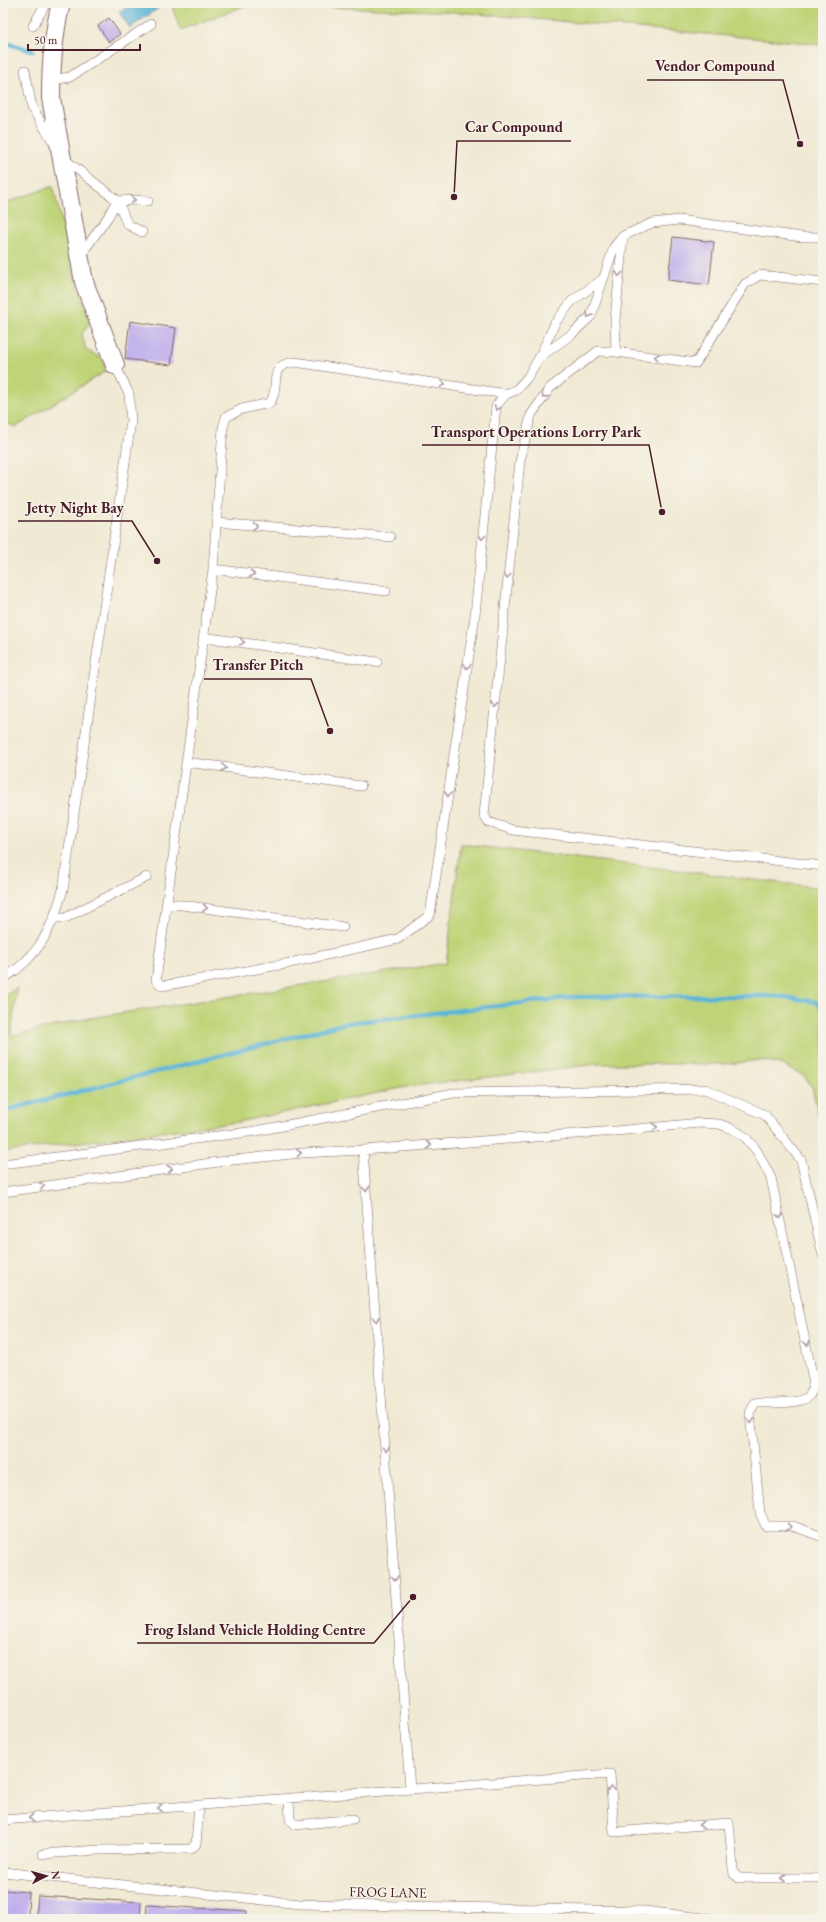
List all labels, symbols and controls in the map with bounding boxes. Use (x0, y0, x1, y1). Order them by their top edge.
scale bar (28, 26, 140, 52)
text: 50 m (34, 32, 58, 48)
callout: Vendor Compound (647, 53, 783, 80)
text: Vendor Compound (655, 56, 776, 75)
callout: Car Compound (457, 114, 571, 141)
text: Car Compound (465, 117, 564, 136)
one-way arrow (130, 196, 136, 204)
one-way arrow (615, 271, 624, 277)
one-way arrow (587, 311, 594, 318)
one-way arrow (654, 353, 660, 362)
one-way arrow (440, 379, 446, 387)
one-way arrow (541, 392, 549, 399)
one-way arrow (493, 404, 501, 411)
callout: Transport Operations Lorry Park (422, 418, 649, 445)
text: Transport Operations Lorry Park (431, 422, 642, 441)
callout: Jetty Night Bay (18, 494, 132, 521)
text: Jetty Night Bay (24, 498, 125, 517)
one-way arrow (252, 521, 258, 530)
one-way arrow (478, 534, 487, 540)
one-way arrow (249, 569, 255, 578)
one-way arrow (503, 573, 512, 579)
one-way arrow (239, 637, 245, 646)
callout: Transfer Pitch (204, 652, 311, 679)
text: Transfer Pitch (213, 655, 304, 674)
one-way arrow (463, 663, 472, 669)
one-way arrow (490, 702, 499, 708)
one-way arrow (221, 763, 228, 772)
one-way arrow (444, 791, 453, 797)
one-way arrow (202, 903, 208, 912)
one-way arrow (652, 1123, 658, 1132)
one-way arrow (426, 1141, 432, 1150)
one-way arrow (296, 1149, 303, 1158)
one-way arrow (167, 1165, 173, 1174)
one-way arrow (39, 1182, 45, 1191)
one-way arrow (361, 1186, 370, 1192)
one-way arrow (775, 1212, 783, 1219)
one-way arrow (372, 1316, 381, 1322)
one-way arrow (802, 1340, 810, 1346)
one-way arrow (746, 1418, 755, 1424)
one-way arrow (381, 1446, 390, 1452)
one-way arrow (786, 1522, 792, 1531)
one-way arrow (390, 1575, 399, 1581)
callout: Frog Island Vehicle Holding Centre (137, 1616, 374, 1643)
text: Frog Island Vehicle Holding Centre (144, 1620, 366, 1639)
one-way arrow (607, 1786, 616, 1792)
one-way arrow (157, 1804, 163, 1813)
one-way arrow (28, 1813, 34, 1822)
one-way arrow (698, 1821, 704, 1830)
north arrow (26, 1856, 66, 1896)
text: N (49, 1870, 63, 1880)
one-way arrow (781, 1874, 787, 1882)
street label: FROG LANE (349, 1882, 427, 1902)

